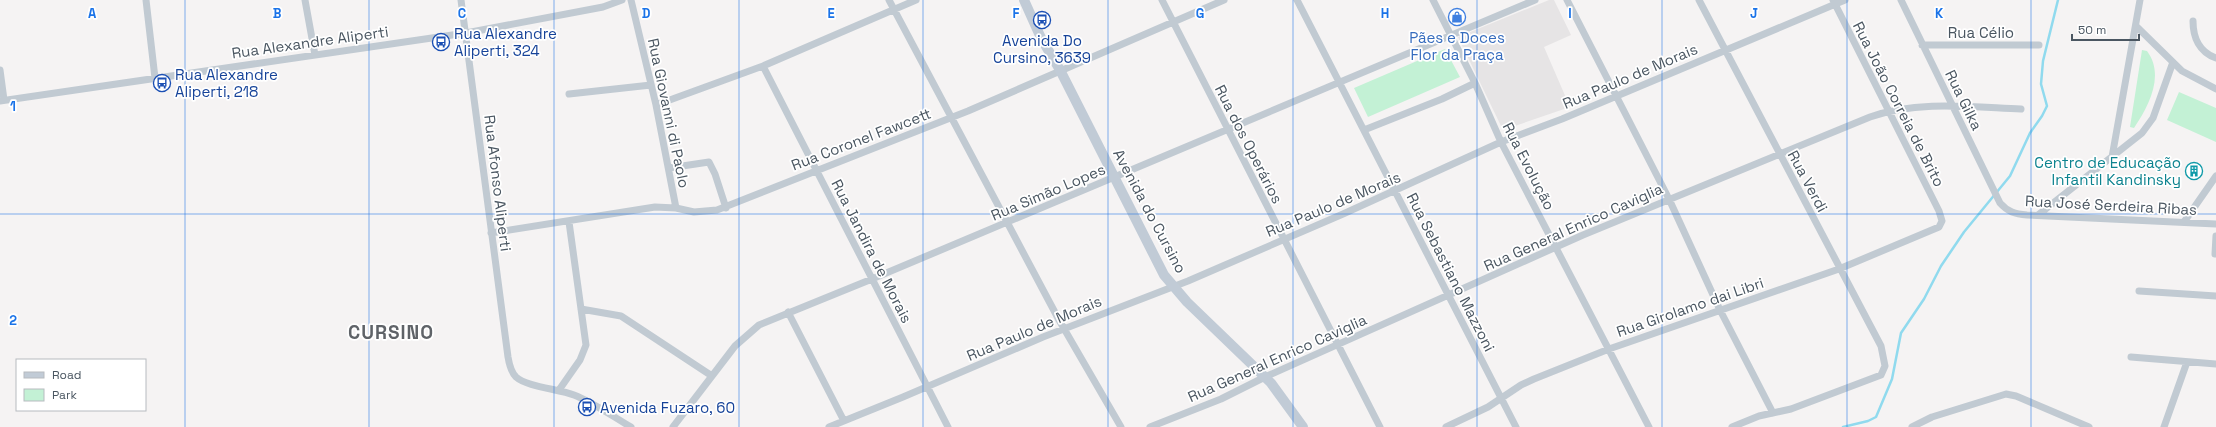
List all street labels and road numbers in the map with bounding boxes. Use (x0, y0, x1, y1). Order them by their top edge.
street label: Rua João Correia de Brito (1849, 18, 1949, 190)
street label: Rua Alexandre Aliperti (230, 22, 390, 62)
street label: Rua Célio (1948, 23, 2014, 42)
street label: Rua Giovanni di Paolo (644, 36, 694, 190)
street label: Rua Paulo de Morais (1560, 39, 1700, 113)
street label: Rua Gilka (1941, 67, 1987, 134)
street label: Rua dos Operários (1211, 81, 1287, 207)
street label: Rua Coronel Fawcett (788, 103, 934, 174)
street label: Rua Afonso Aliperti (480, 114, 516, 252)
street label: Rua Evolução (1499, 119, 1559, 213)
street label: Avenida do Cursino (1109, 146, 1191, 276)
street label: Rua Verdi (1784, 147, 1832, 215)
street label: Rua Simão Lopes (988, 159, 1108, 225)
street label: Rua Paulo de Morais (1263, 167, 1403, 241)
street label: Rua Jandira de Morais (827, 176, 917, 326)
street label: Rua General Enrico Caviglia (1481, 179, 1666, 275)
street label: Rua Sebastiano Mazzoni (1403, 189, 1499, 355)
street label: Rua José Serdeira Ribas (2024, 191, 2198, 219)
street label: Rua Girolamo dai Libri (1614, 273, 1766, 341)
street label: Rua Paulo de Morais (964, 291, 1104, 365)
street label: Rua General Enrico Caviglia (1185, 310, 1370, 406)

